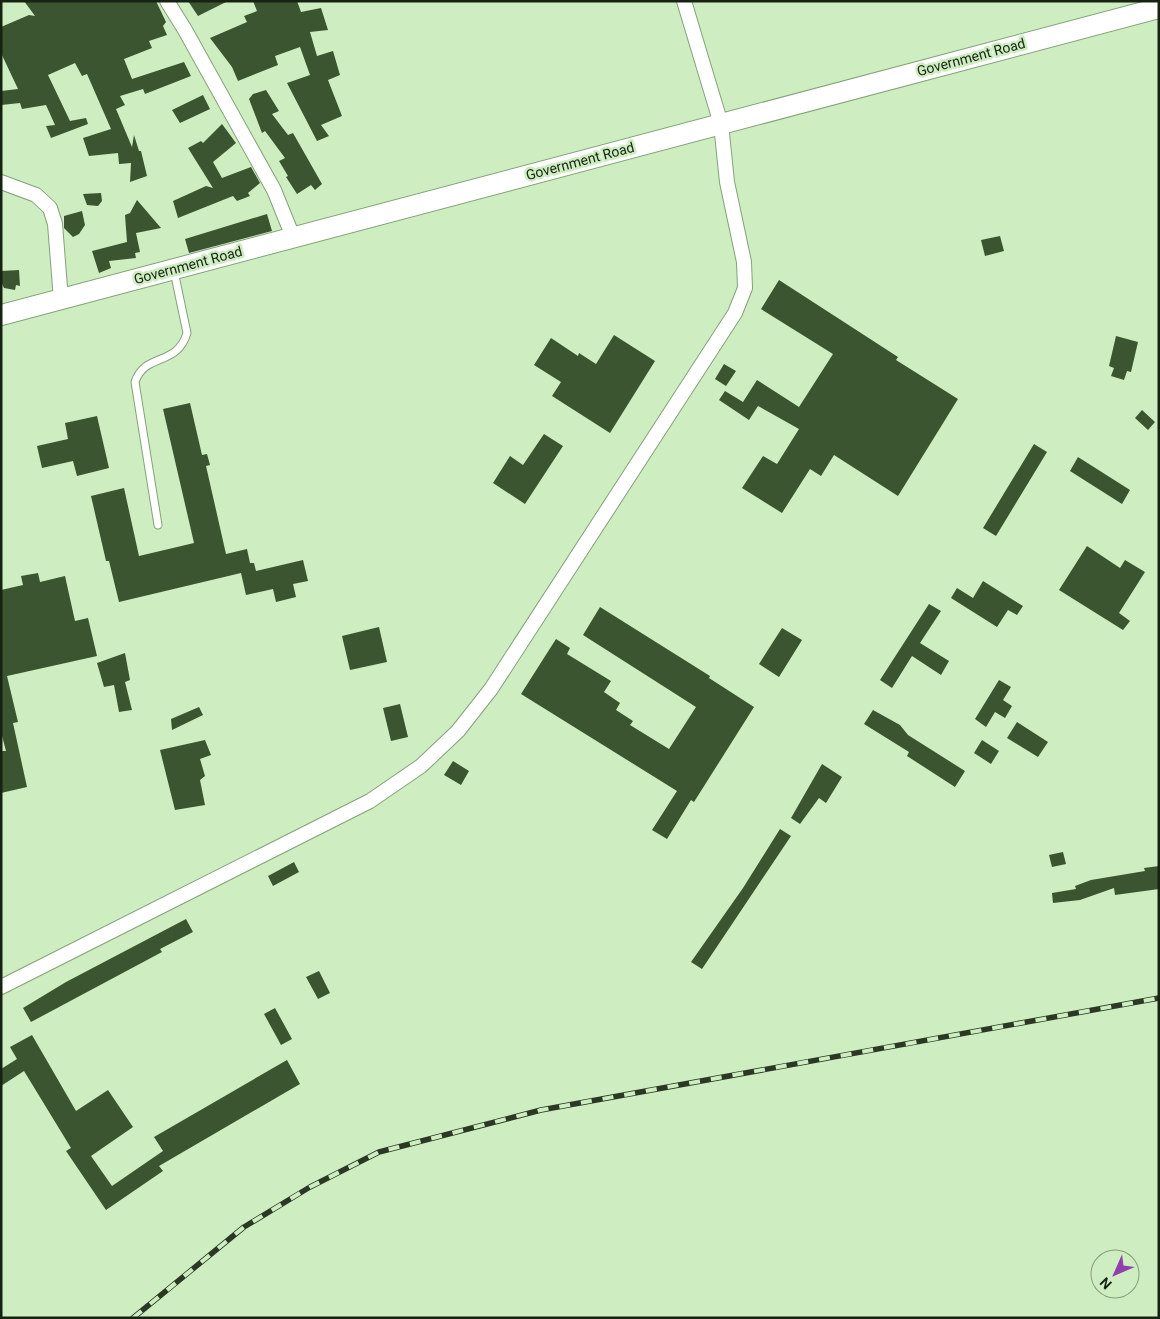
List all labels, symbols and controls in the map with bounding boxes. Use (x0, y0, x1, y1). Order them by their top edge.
street label: Government Road (915, 35, 1027, 79)
street label: Government Road (524, 139, 636, 183)
street label: Government Road (132, 243, 244, 287)
north arrow (1090, 1249, 1140, 1299)
text: N (1097, 1274, 1115, 1292)

